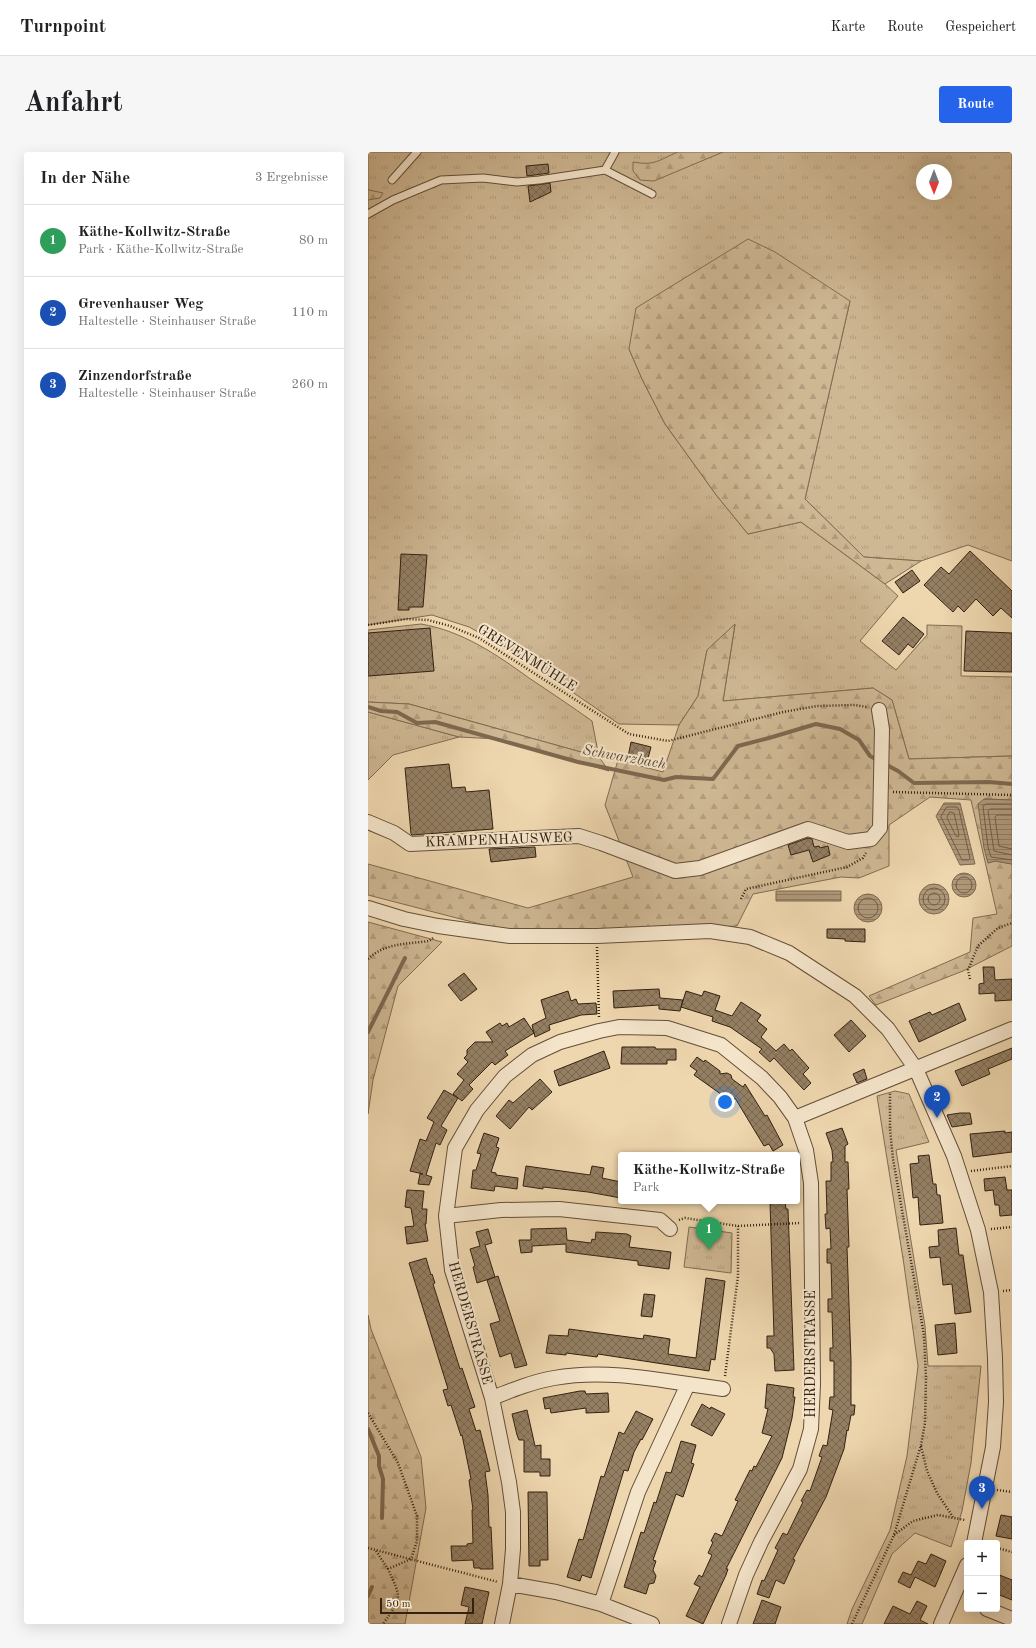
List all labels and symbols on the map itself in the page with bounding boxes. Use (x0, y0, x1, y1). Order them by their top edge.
north arrow (916, 164, 952, 200)
street label: GREVENMÜHLE (475, 619, 581, 694)
water label: Schwarzbach (581, 743, 667, 773)
street label: KRAMPENHAUSWEG (425, 830, 573, 850)
pin: 2 (924, 1085, 950, 1118)
your location (715, 1092, 735, 1112)
pin: 1 (696, 1217, 722, 1250)
street label: HERDERSTRASSE (446, 1260, 494, 1386)
street label: HERDERSTRASSE (804, 1290, 818, 1418)
pin: 3 (969, 1476, 995, 1509)
scale bar (380, 1596, 474, 1615)

